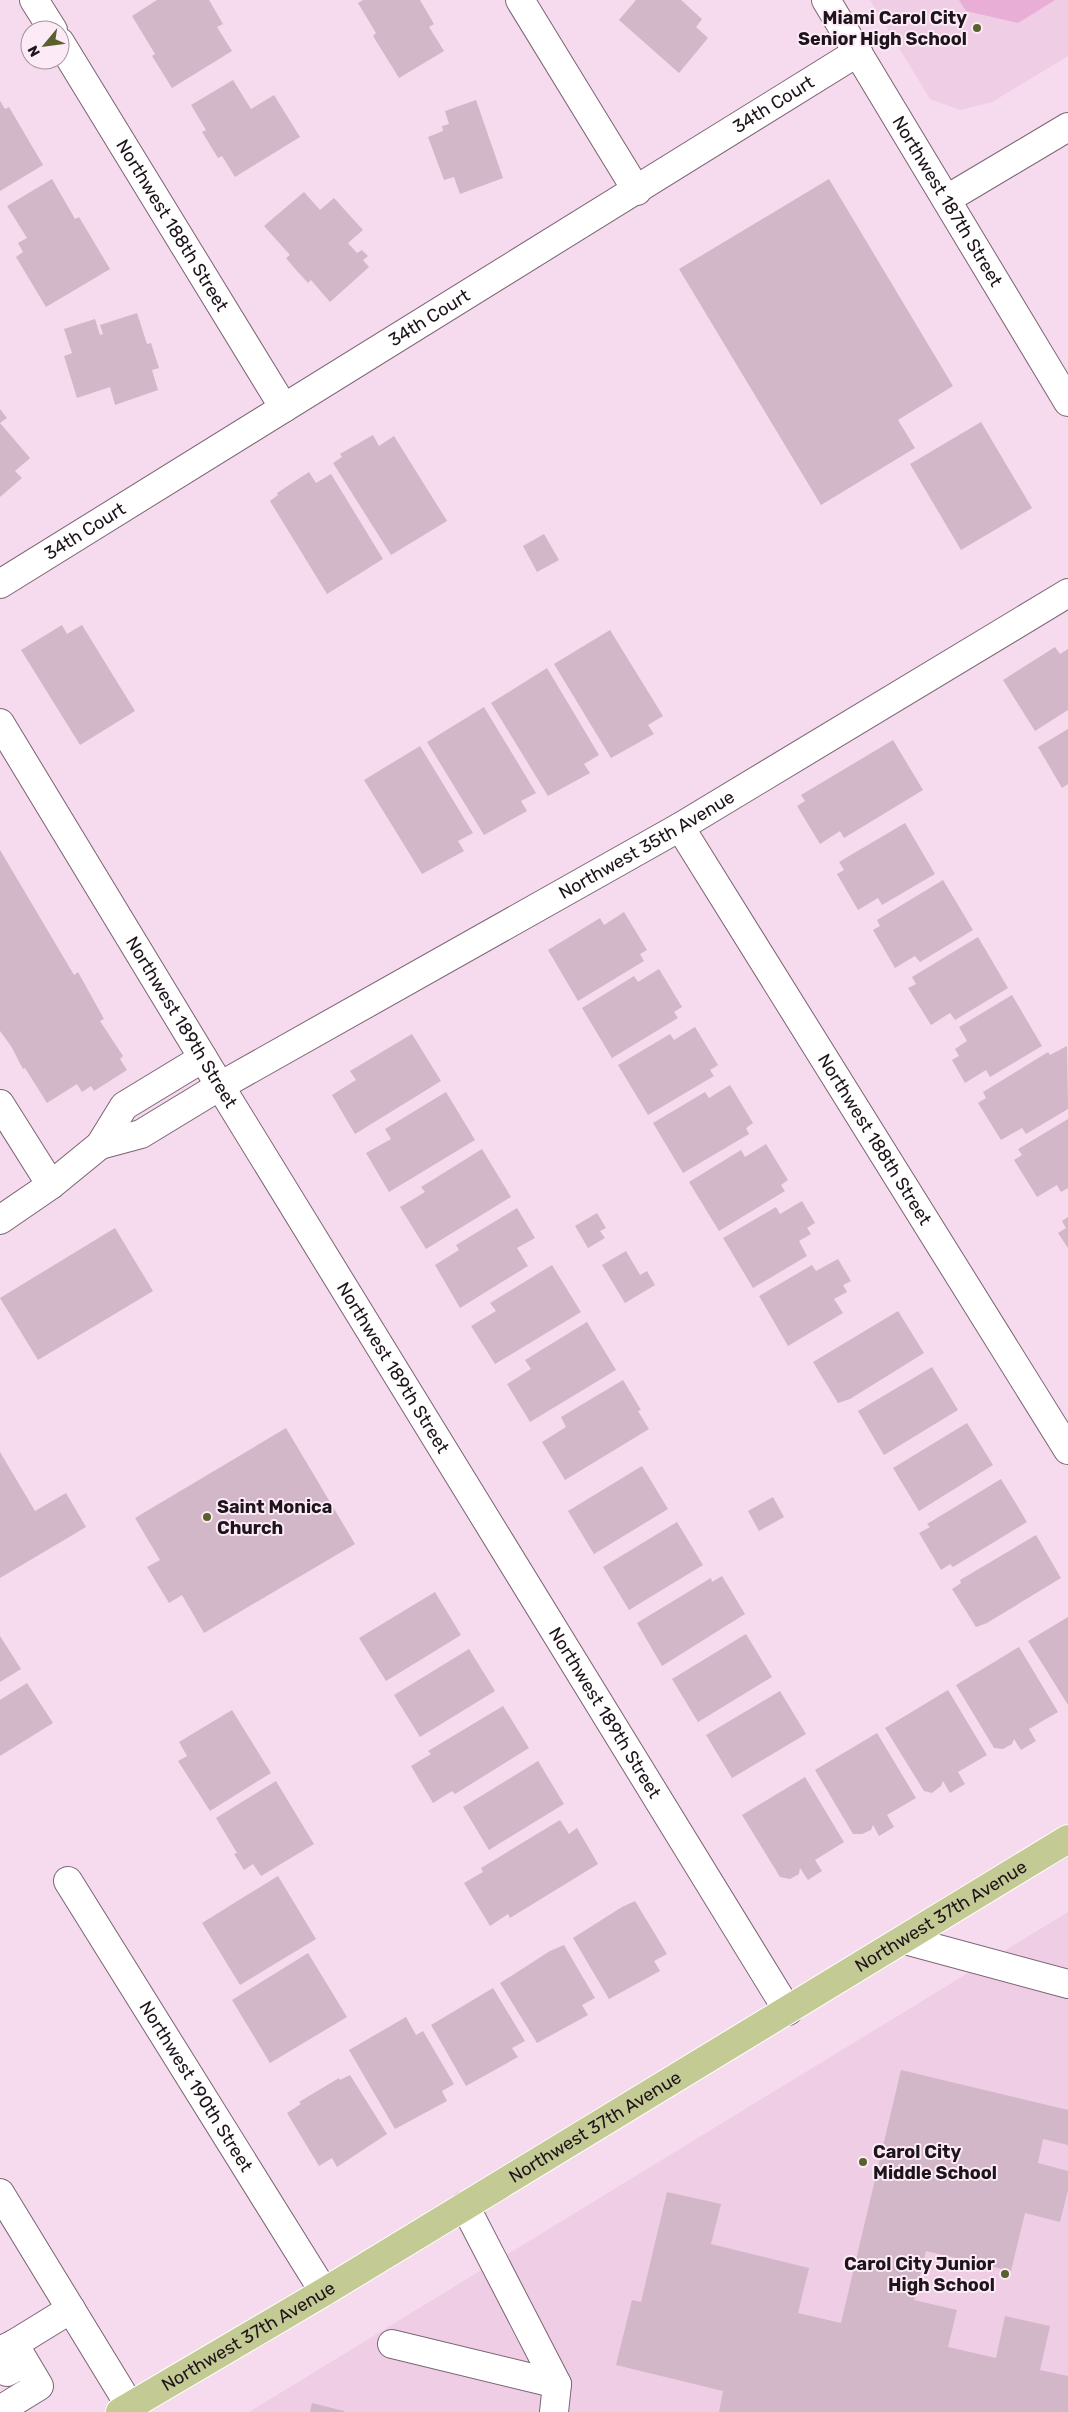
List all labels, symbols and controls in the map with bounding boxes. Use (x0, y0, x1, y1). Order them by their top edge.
place label: Miami Carol City Senior High School (798, 7, 967, 50)
north arrow (20, 20, 70, 70)
marker: Miami Carol City Senior High School (971, 22, 983, 34)
text: N (24, 43, 44, 60)
street label: 34th Court (729, 71, 818, 138)
street label: Northwest 187th Street (887, 112, 1007, 291)
street label: Northwest 188th Street (111, 135, 233, 315)
street label: 34th Court (384, 284, 474, 351)
street label: 34th Court (40, 498, 130, 565)
street label: Northwest 35th Avenue (555, 786, 739, 904)
street label: Northwest 189th Street (121, 932, 242, 1112)
street label: Northwest 188th Street (813, 1050, 936, 1229)
street label: Northwest 189th Street (332, 1278, 454, 1457)
place label: Saint Monica Church (217, 1496, 332, 1539)
marker: Saint Monica Church (201, 1511, 213, 1523)
street label: Northwest 189th Street (544, 1623, 666, 1802)
street label: Northwest 37th Avenue (851, 1856, 1031, 1977)
street label: Northwest 190th Street (135, 1997, 257, 2176)
street label: Northwest 37th Avenue (505, 2066, 685, 2188)
place label: Carol City Middle School (873, 2141, 997, 2184)
marker: Carol City Middle School (857, 2156, 869, 2168)
place label: Carol City Junior High School (844, 2253, 995, 2296)
marker: Carol City Junior High School (999, 2268, 1011, 2280)
street label: Northwest 37th Avenue (158, 2277, 339, 2396)

